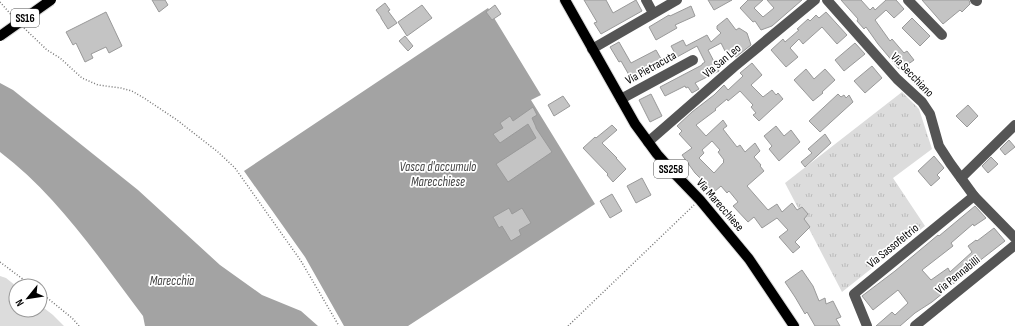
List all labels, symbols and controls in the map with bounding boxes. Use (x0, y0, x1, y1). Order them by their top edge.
road number: SS16 (11, 9, 39, 27)
street label: Via San Leo (700, 41, 744, 81)
street label: Via Pietracuta (623, 48, 679, 88)
street label: Via Secchiano (887, 50, 937, 100)
water label: Vasca d'accumulo Marecchiese (400, 159, 477, 190)
road number: SS258 (654, 160, 688, 178)
street label: Via Marecchiese (693, 176, 747, 235)
street label: Via Sassofeltrio (864, 221, 922, 271)
street label: Via Pennabilli (933, 252, 983, 298)
water label: Marecchia (150, 273, 195, 289)
north arrow (8, 278, 48, 318)
text: N (13, 297, 27, 309)

